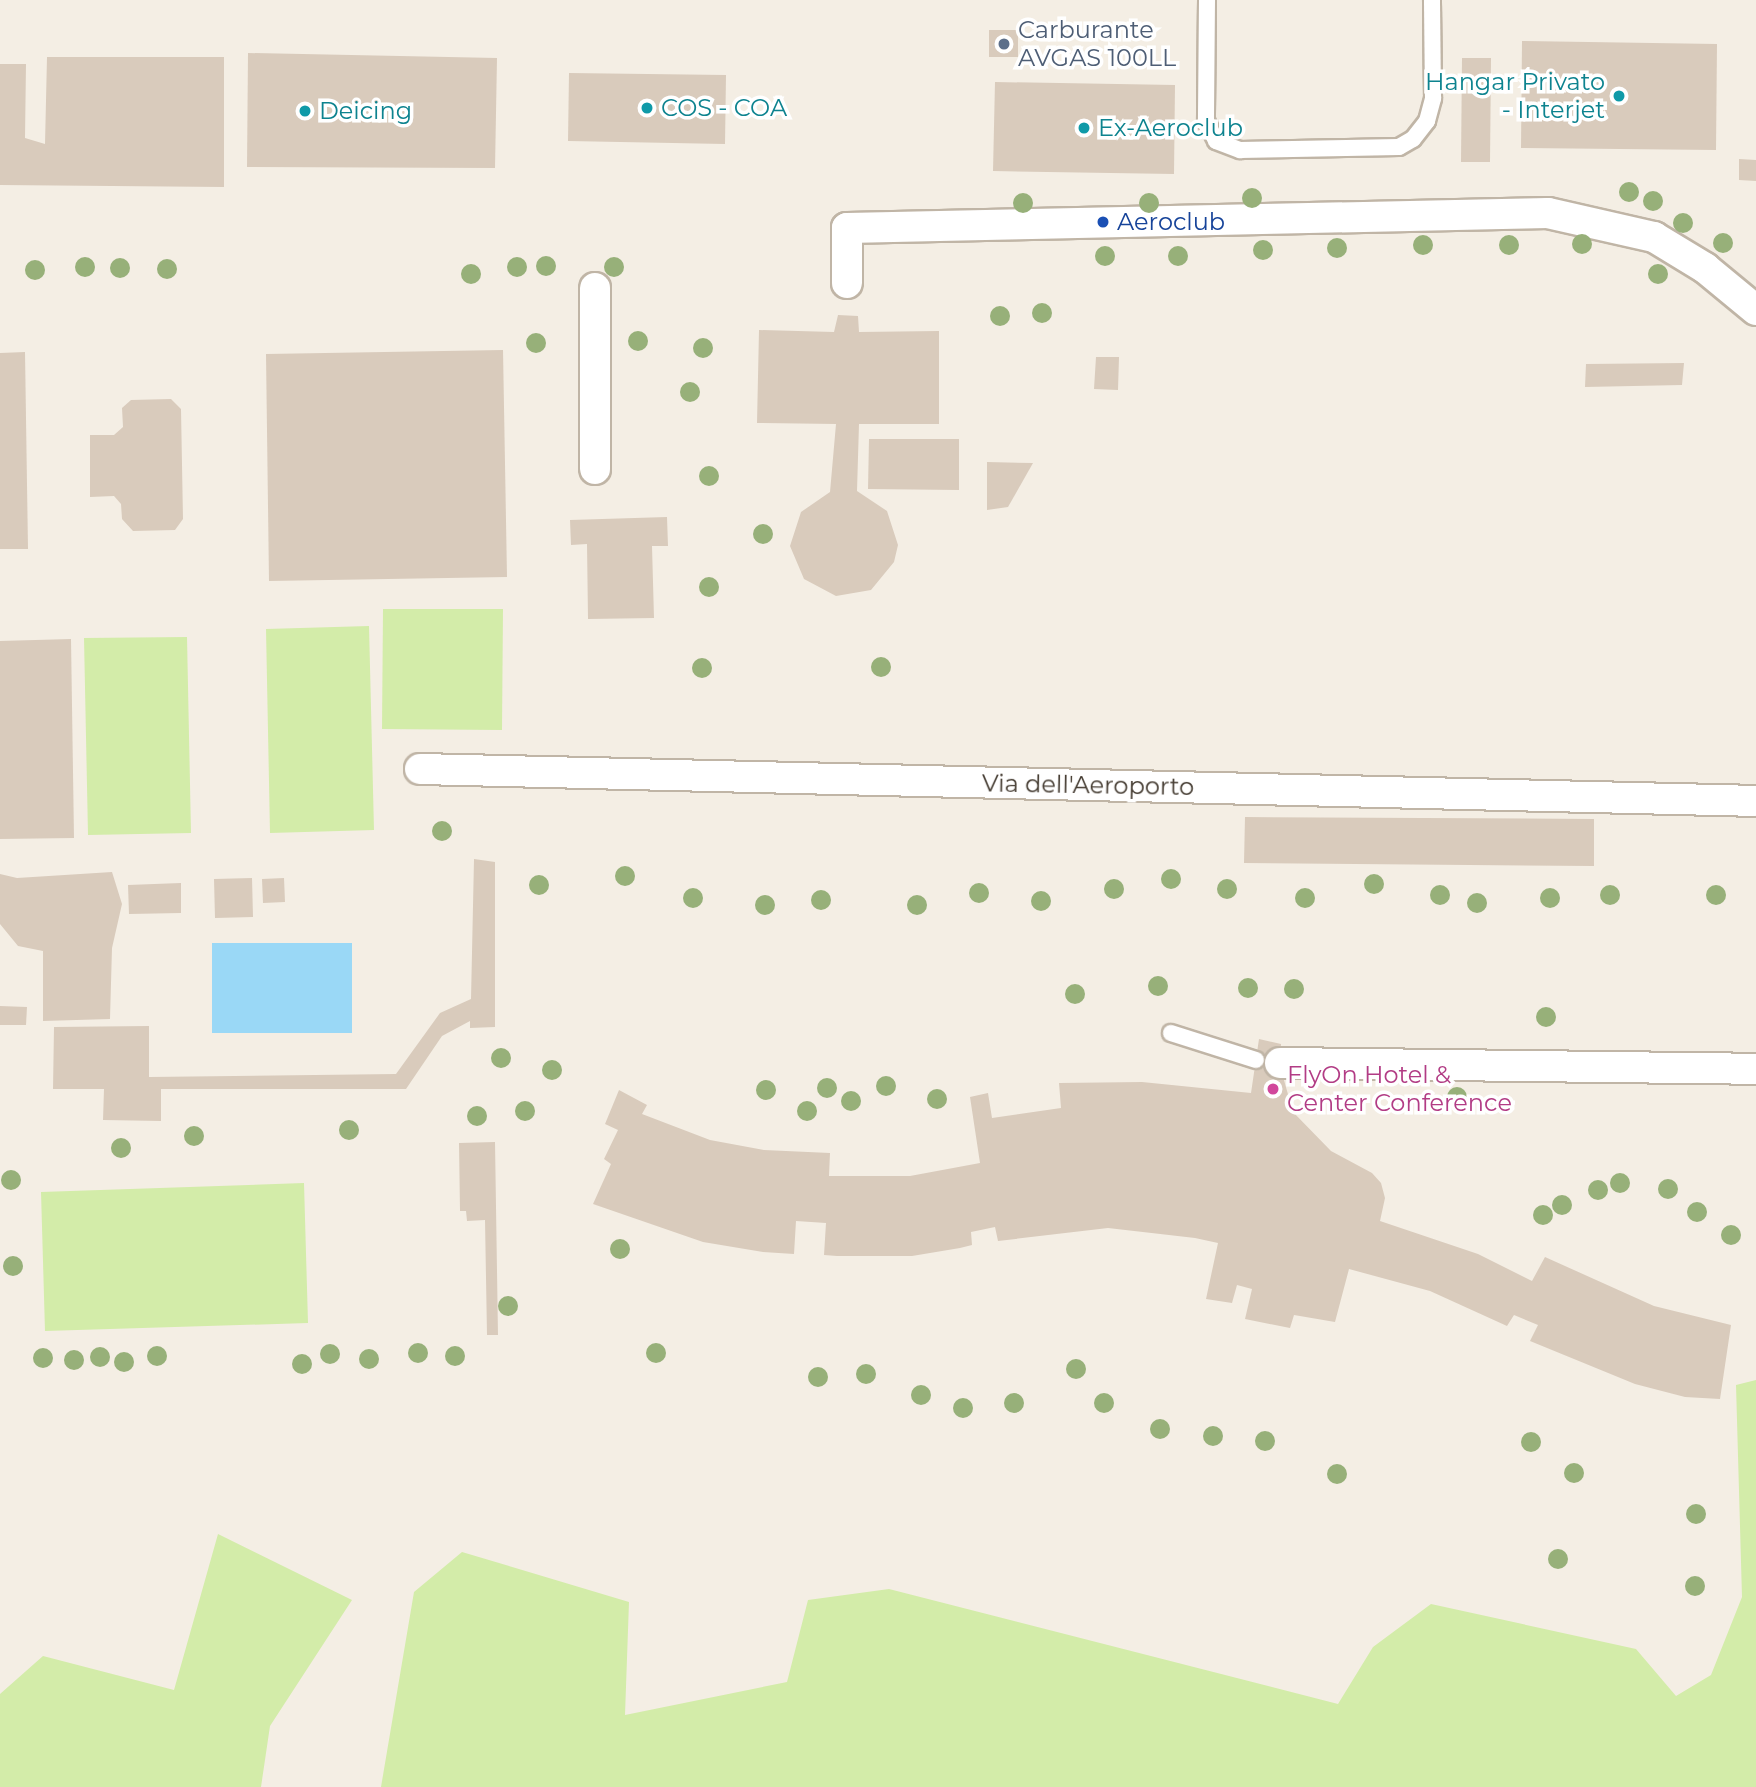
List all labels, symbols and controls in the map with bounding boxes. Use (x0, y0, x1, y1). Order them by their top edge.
place label: Carburante AVGAS 100LL (1018, 16, 1176, 72)
marker: Carburante AVGAS 100LL (996, 36, 1012, 52)
place label: Hangar Privato - Interjet (1425, 68, 1605, 124)
marker: Hangar Privato - Interjet (1611, 88, 1627, 104)
place label: COS - COA (661, 94, 787, 122)
place label: Deicing (319, 97, 412, 125)
marker: COS - COA (639, 100, 655, 116)
marker: Deicing (297, 103, 313, 119)
place label: Ex-Aeroclub (1098, 114, 1243, 142)
marker: Ex-Aeroclub (1076, 120, 1092, 136)
place label: Aeroclub (1117, 208, 1225, 236)
marker: Aeroclub (1095, 214, 1111, 230)
street label: Via dell'Aeroporto (982, 769, 1194, 801)
place label: FlyOn Hotel & Center Conference (1287, 1061, 1512, 1117)
marker: FlyOn Hotel & Center Conference (1265, 1081, 1281, 1097)

